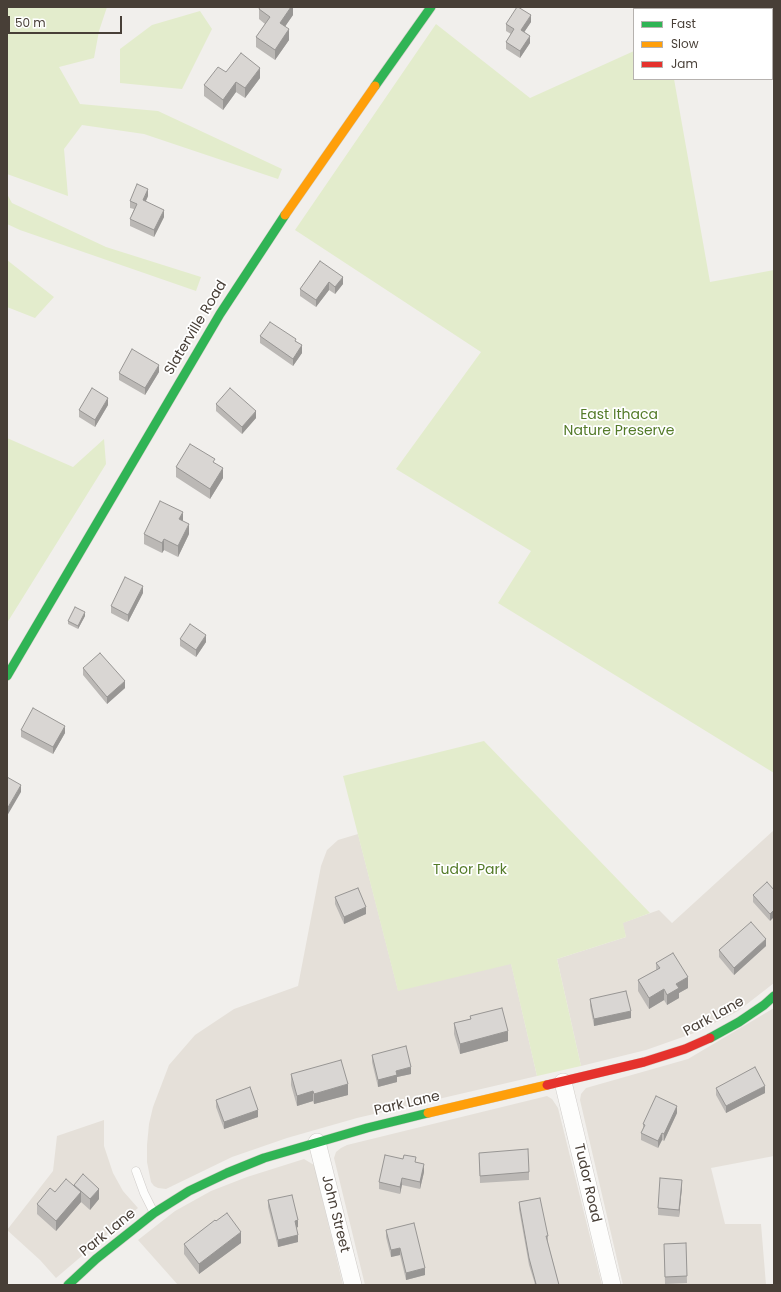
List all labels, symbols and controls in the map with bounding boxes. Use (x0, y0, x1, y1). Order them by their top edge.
scale bar (10, 8, 124, 34)
legend (633, 8, 773, 80)
text: 50 m (15, 14, 46, 31)
text: Fast (671, 15, 696, 32)
text: Slow (671, 35, 699, 52)
text: Jam (671, 55, 698, 72)
street label: Slaterville Road (161, 278, 231, 378)
park label: East Ithaca Nature Preserve (564, 407, 674, 440)
park label: Tudor Park (433, 862, 507, 878)
street label: Park Lane (681, 993, 747, 1041)
street label: Park Lane (373, 1088, 441, 1120)
street label: Tudor Road (570, 1142, 604, 1224)
street label: John Street (317, 1174, 353, 1254)
street label: Park Lane (77, 1205, 139, 1261)

